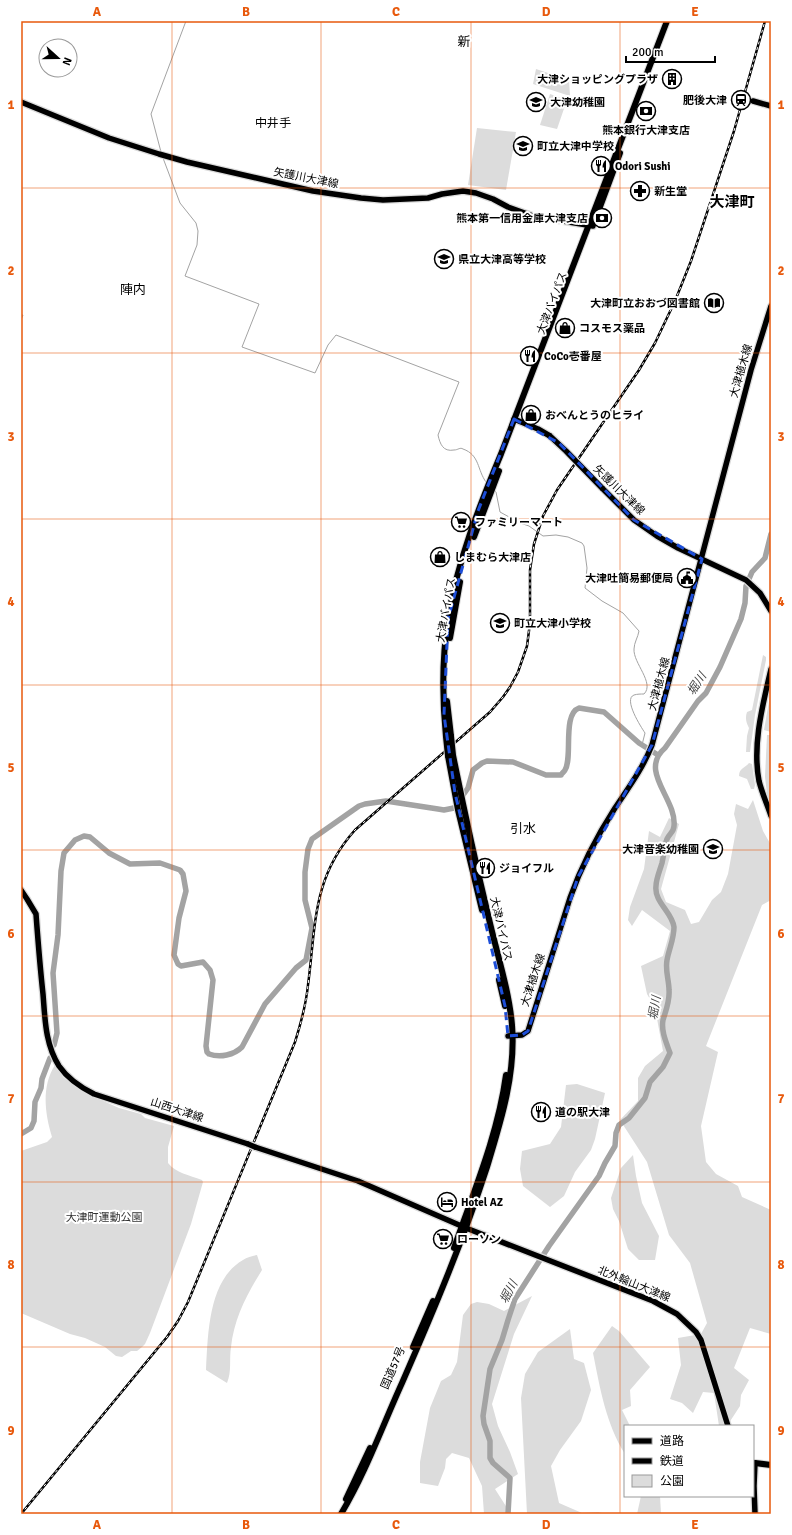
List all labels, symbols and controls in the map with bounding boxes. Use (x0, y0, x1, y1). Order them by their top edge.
text: A (93, 4, 102, 20)
text: B (242, 4, 250, 20)
text: C (392, 4, 400, 20)
text: D (542, 4, 551, 20)
text: E (691, 4, 699, 20)
district label: 新 (457, 34, 471, 50)
north arrow (38, 38, 78, 78)
scale bar (626, 38, 715, 64)
text: 200 m (632, 45, 664, 60)
text: N (59, 56, 74, 67)
building icon: 大津ショッピングプラザ (661, 68, 683, 90)
place label: 大津ショッピングプラザ (537, 73, 658, 86)
station icon: 肥後大津 (730, 89, 752, 111)
school or university icon: 大津幼稚園 (525, 91, 547, 113)
place label: 肥後大津 (683, 94, 727, 107)
place label: 大津幼稚園 (550, 96, 605, 109)
text: 1 (7, 97, 15, 113)
text: 1 (777, 97, 785, 113)
bank icon: 熊本銀行大津支店 (635, 100, 657, 122)
district label: 中井手 (255, 116, 291, 131)
place label: 熊本銀行大津支店 (602, 124, 690, 137)
school or university icon: 町立大津中学校 (512, 135, 534, 157)
place label: 町立大津中学校 (537, 140, 614, 153)
restaurant icon: Odori Sushi (590, 155, 612, 177)
place label: Odori Sushi (615, 160, 671, 173)
street label: 矢護川大津線 (272, 165, 340, 191)
pharmacy icon: 新生堂 (629, 180, 651, 202)
place label: 新生堂 (654, 185, 687, 198)
district label: 大津町 (709, 193, 755, 211)
bank icon: 熊本第一信用金庫大津支店 (591, 207, 613, 229)
place label: 熊本第一信用金庫大津支店 (456, 212, 588, 225)
school or university icon: 県立大津高等学校 (433, 248, 455, 270)
place label: 県立大津高等学校 (458, 253, 546, 266)
text: 2 (7, 263, 15, 279)
text: 2 (777, 263, 785, 279)
street label: 大津バイパス (534, 270, 570, 336)
district label: 陣内 (120, 282, 146, 298)
library icon: 大津町立おおづ図書館 (703, 292, 725, 314)
place label: 大津町立おおづ図書館 (590, 297, 700, 310)
shop icon: コスモス薬品 (554, 317, 576, 339)
place label: コスモス薬品 (579, 322, 645, 335)
street label: 大津植木線 (727, 343, 755, 399)
restaurant icon: CoCo壱番屋 (519, 345, 541, 367)
place label: CoCo壱番屋 (544, 350, 602, 363)
shop icon: おべんとうのヒライ (520, 404, 542, 426)
place label: おべんとうのヒライ (545, 409, 644, 422)
text: 3 (7, 429, 15, 445)
text: 3 (777, 429, 785, 445)
street label: 矢護川大津線 (591, 462, 647, 518)
supermarket icon: ファミリーマート (450, 511, 472, 533)
place label: ファミリーマート (475, 516, 563, 529)
shop icon: しまむら大津店 (429, 546, 451, 568)
place label: しまむら大津店 (454, 551, 531, 564)
public building icon: 大津吐簡易郵便局 (676, 567, 698, 589)
place label: 大津吐簡易郵便局 (585, 572, 673, 585)
street label: 大津バイパス (434, 576, 458, 644)
text: 4 (7, 594, 15, 610)
text: 4 (777, 594, 785, 610)
school or university icon: 町立大津小学校 (489, 612, 511, 634)
place label: 町立大津小学校 (514, 617, 591, 630)
street label: 大津植木線 (646, 656, 672, 712)
water label: 堀川 (684, 668, 711, 698)
text: 5 (7, 760, 15, 776)
text: 5 (777, 760, 785, 776)
district label: 引水 (510, 821, 536, 837)
school or university icon: 大津音楽幼稚園 (702, 838, 724, 860)
place label: 大津音楽幼稚園 (622, 843, 699, 856)
restaurant icon: ジョイフル (474, 857, 496, 879)
place label: ジョイフル (499, 862, 554, 875)
street label: 大津バイパス (487, 895, 515, 963)
text: 6 (7, 926, 15, 942)
text: 6 (777, 926, 785, 942)
street label: 大津植木線 (518, 952, 548, 1008)
water label: 堀川 (646, 993, 665, 1021)
text: 7 (7, 1091, 15, 1107)
text: 7 (777, 1091, 785, 1107)
street label: 山西大津線 (149, 1095, 205, 1125)
restaurant icon: 道の駅大津 (530, 1101, 552, 1123)
place label: 道の駅大津 (555, 1106, 610, 1119)
hotel icon: Hotel AZ (436, 1191, 458, 1213)
place label: Hotel AZ (461, 1196, 503, 1209)
park label: 大津町運動公園 (66, 1211, 143, 1224)
supermarket icon: ローソン (432, 1228, 454, 1250)
place label: ローソン (457, 1233, 501, 1246)
text: 8 (7, 1257, 15, 1273)
text: 8 (777, 1257, 785, 1273)
street label: 北外輪山大津線 (596, 1264, 672, 1304)
water label: 堀川 (497, 1276, 522, 1306)
street label: 国道57号 (378, 1345, 408, 1391)
text: 9 (7, 1423, 15, 1439)
text: 9 (777, 1423, 785, 1439)
legend (624, 1425, 754, 1497)
text: 道路 (660, 1434, 684, 1449)
text: 鉄道 (660, 1454, 684, 1469)
text: 公園 (660, 1474, 684, 1489)
text: A (93, 1517, 102, 1533)
text: B (242, 1517, 250, 1533)
text: C (392, 1517, 400, 1533)
text: D (542, 1517, 551, 1533)
text: E (691, 1517, 699, 1533)

